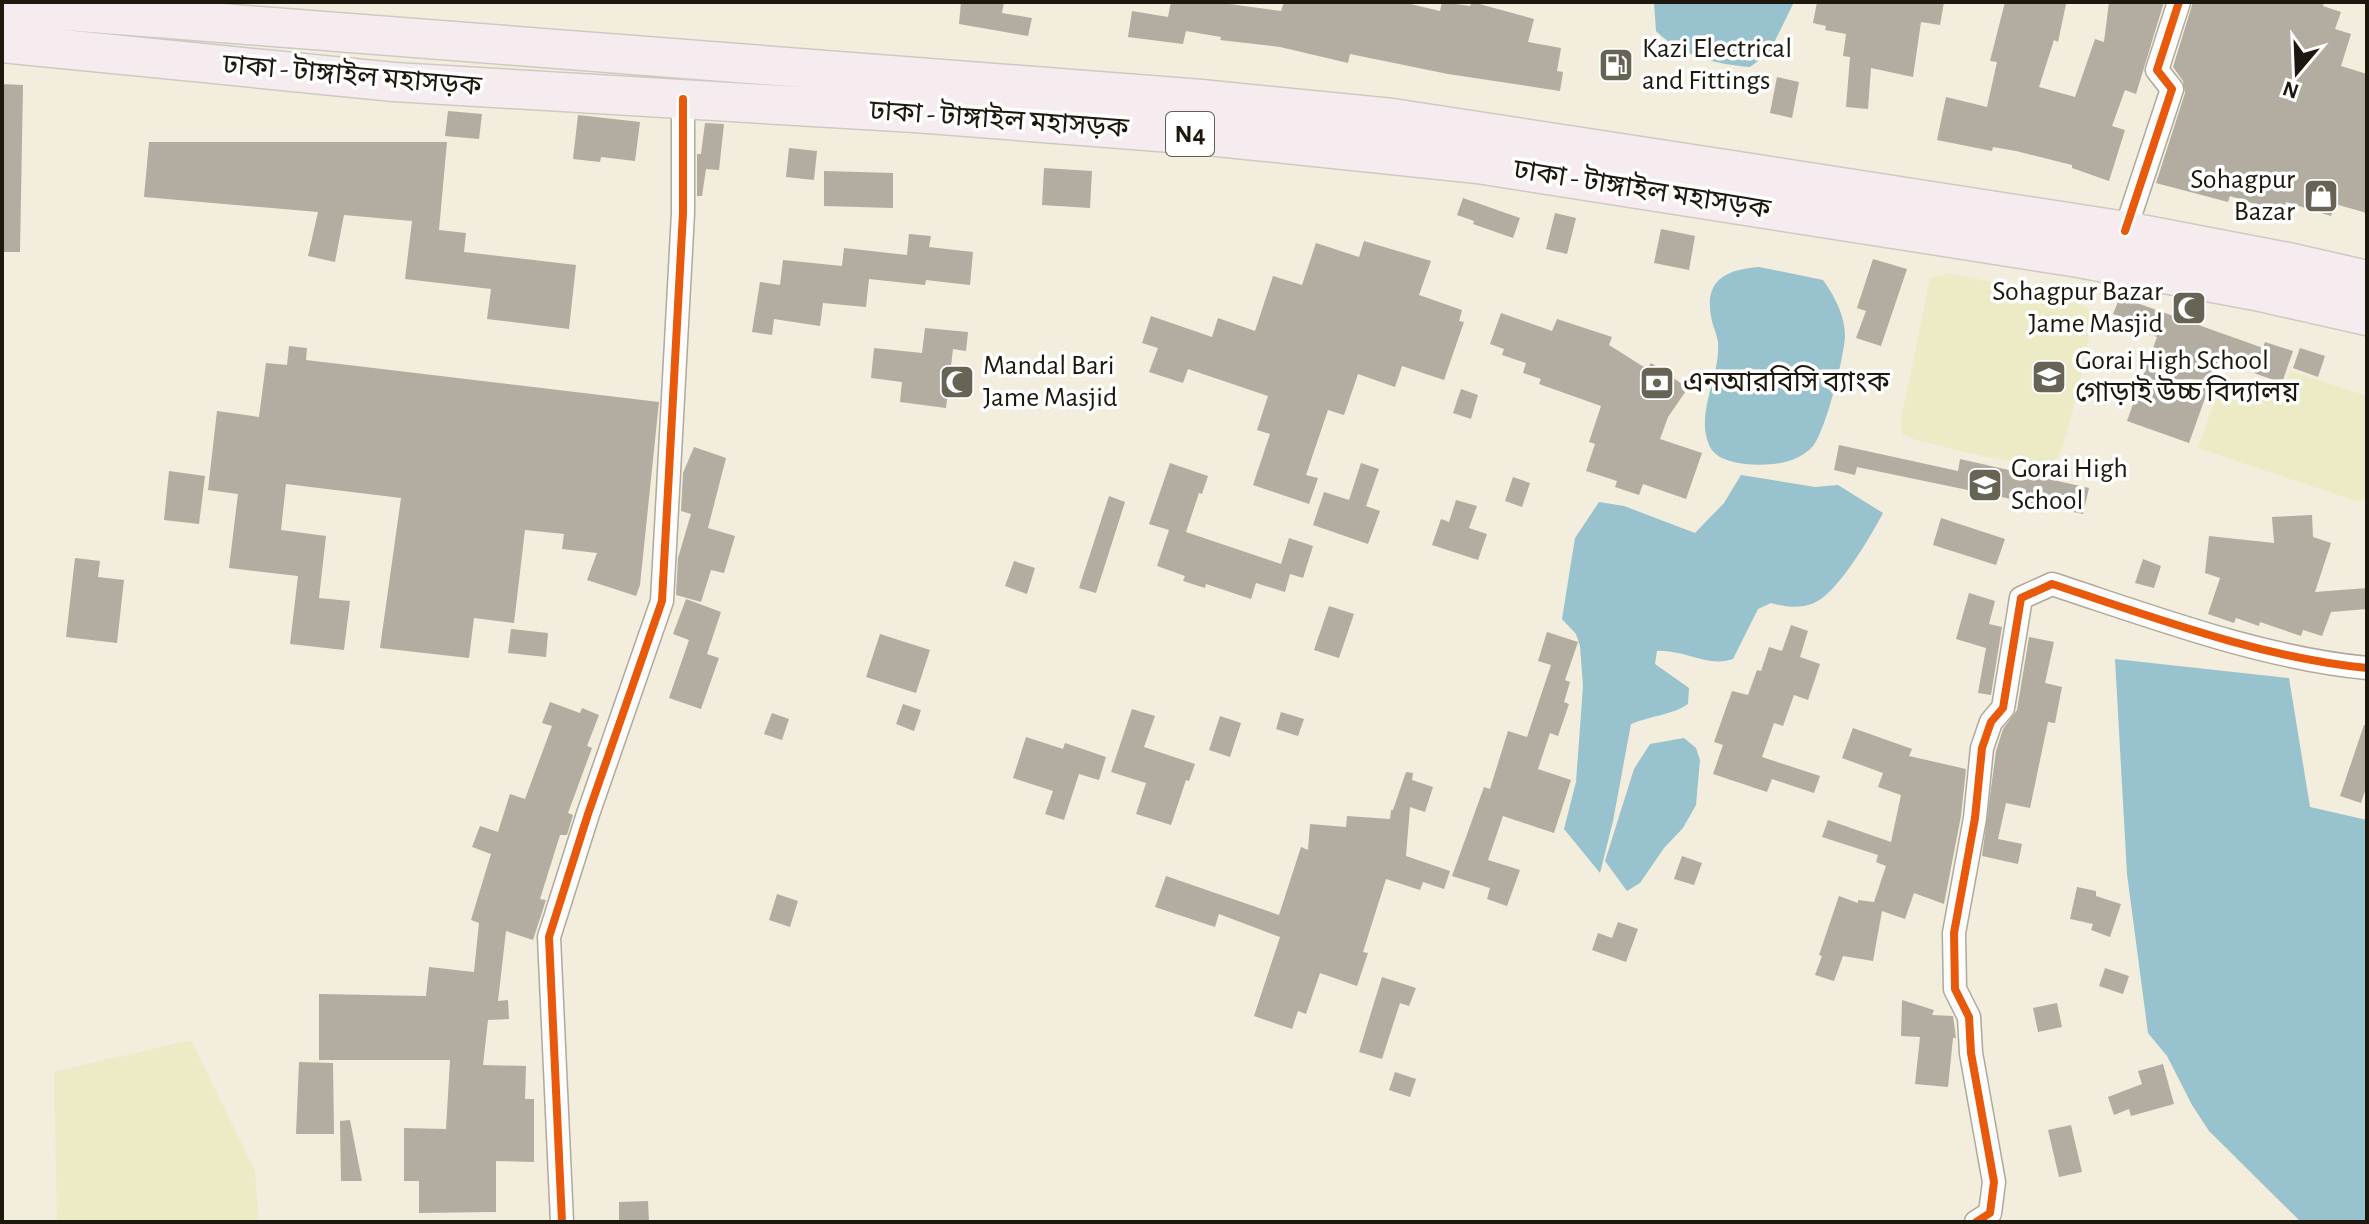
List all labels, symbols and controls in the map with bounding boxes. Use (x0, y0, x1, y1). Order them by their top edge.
north arrow (2257, 32, 2337, 112)
place label: Kazi Electrical and Fittings (1642, 35, 1792, 95)
fuel station icon: Kazi Electrical and Fittings (1597, 46, 1635, 84)
street label: ঢাকা - টাঙ্গাইল মহাসড়ক (220, 47, 483, 101)
text: N (2280, 77, 2302, 103)
street label: ঢাকা - টাঙ্গাইল মহাসড়ক (867, 93, 1130, 143)
road number: N4 (1166, 112, 1214, 156)
street label: ঢাকা - টাঙ্গাইল মহাসড়ক (1511, 152, 1773, 224)
place label: Sohagpur Bazar (2190, 166, 2295, 226)
shop icon: Sohagpur Bazar (2302, 177, 2340, 215)
place label: Sohagpur Bazar Jame Masjid (1992, 278, 2163, 338)
mosque icon: Sohagpur Bazar Jame Masjid (2170, 289, 2208, 327)
place label: Gorai High School গোড়াই উচ্চ বিদ্যালয় (2075, 347, 2299, 407)
place label: Mandal Bari Jame Masjid (983, 352, 1118, 412)
school or university icon: Gorai High School গোড়াই উচ্চ বিদ্যালয় (2030, 358, 2068, 396)
mosque icon: Mandal Bari Jame Masjid (938, 363, 976, 401)
bank icon: এনআরবিসি ব্যাংক (1638, 364, 1676, 402)
place label: এনআরবিসি ব্যাংক (1683, 365, 1890, 397)
place label: Gorai High School (2011, 455, 2128, 515)
school or university icon: Gorai High School (1966, 466, 2004, 504)

